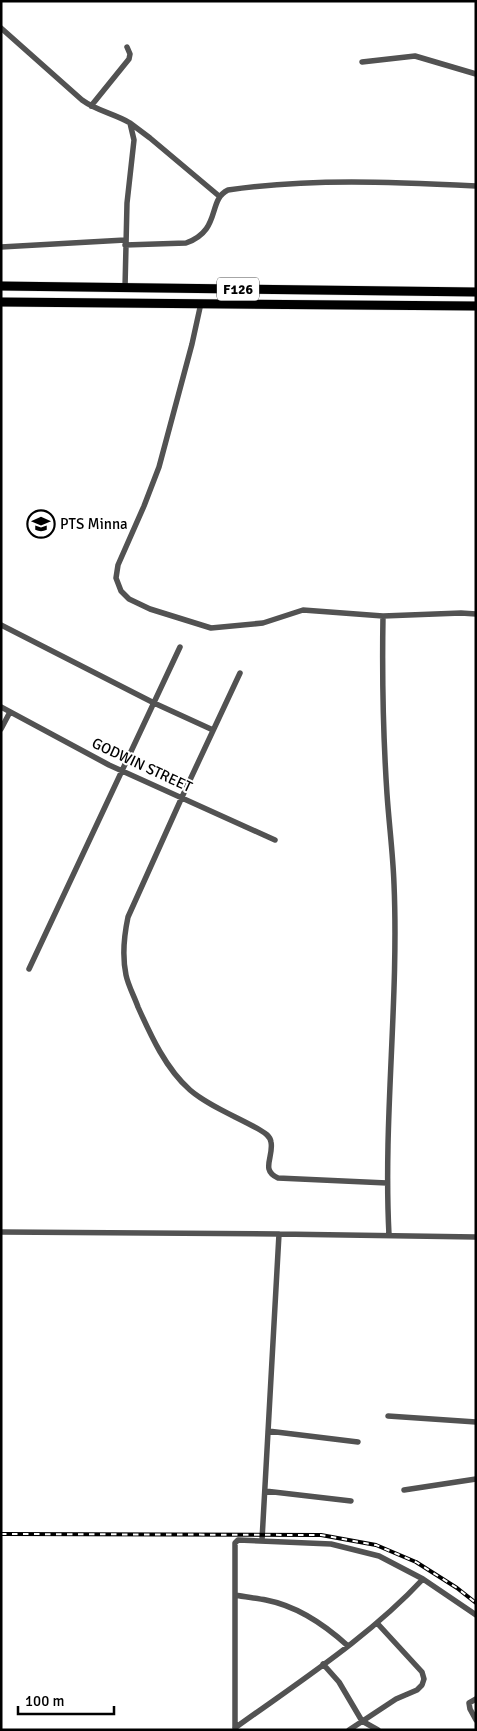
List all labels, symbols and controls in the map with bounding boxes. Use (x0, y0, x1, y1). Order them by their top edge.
road number: F126 (217, 278, 259, 300)
school or university icon: PTS Minna (26, 509, 56, 539)
place label: PTS Minna (60, 515, 128, 533)
street label: GODWIN STREET (89, 734, 196, 796)
scale bar (18, 1684, 114, 1716)
text: 100 m (25, 1692, 65, 1710)

